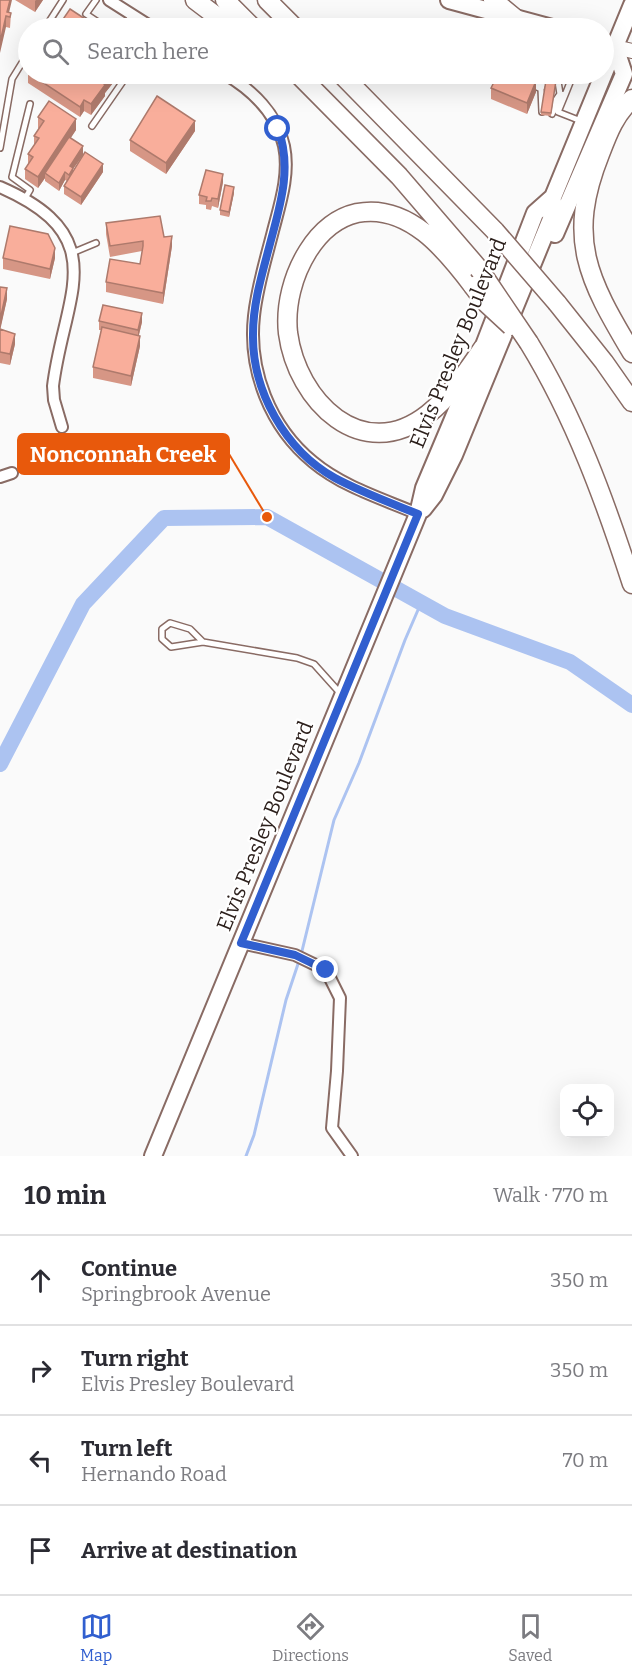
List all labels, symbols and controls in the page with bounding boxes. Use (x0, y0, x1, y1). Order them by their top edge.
search box (18, 18, 614, 84)
icon: search (39, 35, 72, 68)
text: Search here (87, 38, 209, 65)
route start (264, 115, 290, 141)
street label: Elvis Presley Boulevard (404, 234, 512, 452)
callout: Nonconnah Creek (18, 434, 229, 474)
text: Nonconnah Creek (30, 441, 216, 468)
street label: Elvis Presley Boulevard (211, 717, 319, 935)
route end (312, 956, 338, 982)
map controls (560, 1084, 614, 1138)
button: locate (560, 1084, 614, 1138)
text: 10 min (24, 1180, 106, 1211)
text: Walk · 770 m (493, 1183, 608, 1207)
text: Continue (81, 1255, 177, 1282)
icon: ahead (24, 1264, 57, 1297)
text: 350 m (550, 1268, 608, 1292)
text: Springbrook Avenue (81, 1282, 271, 1306)
text: Turn right (81, 1345, 189, 1372)
icon: right (24, 1354, 57, 1387)
text: 350 m (550, 1358, 608, 1382)
text: Elvis Presley Boulevard (81, 1372, 294, 1396)
text: Turn left (81, 1435, 173, 1462)
icon: left (24, 1444, 57, 1477)
text: 70 m (562, 1448, 608, 1472)
text: Hernando Road (81, 1462, 227, 1486)
icon: arrive (24, 1534, 57, 1567)
text: Arrive at destination (81, 1537, 297, 1564)
tab: Map (80, 1610, 113, 1665)
tab: Directions (272, 1610, 349, 1665)
tab: Saved (508, 1610, 552, 1665)

